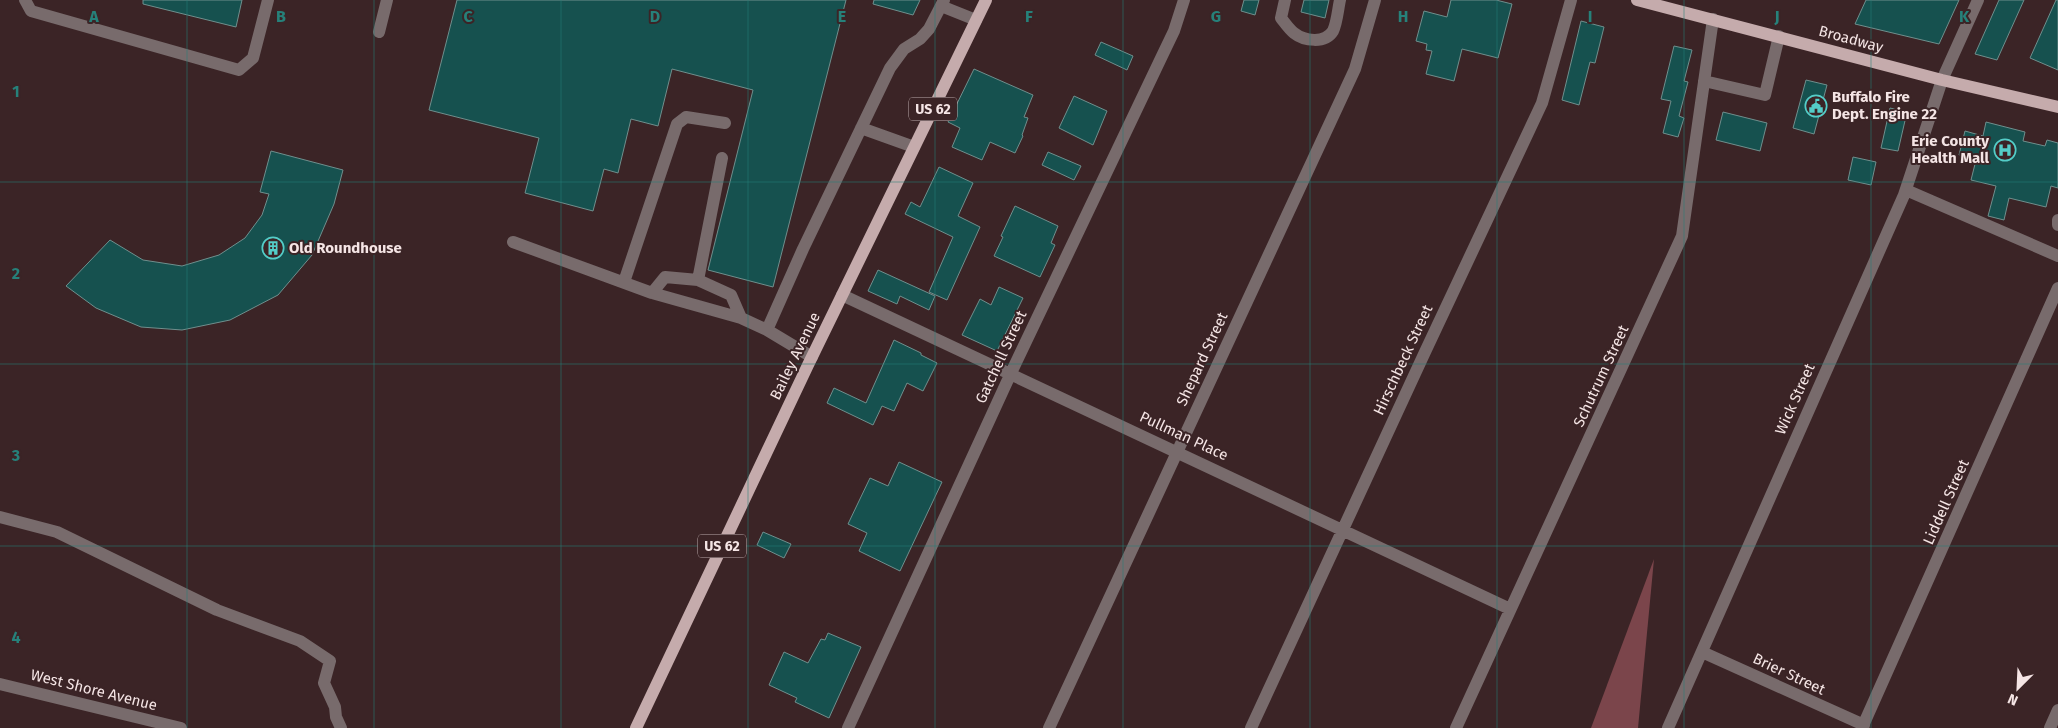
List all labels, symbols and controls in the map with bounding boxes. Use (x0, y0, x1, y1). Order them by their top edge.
text: A (88, 7, 99, 26)
text: B (276, 7, 286, 26)
text: C (463, 7, 473, 26)
text: D (650, 7, 660, 26)
text: E (838, 7, 846, 26)
text: F (1025, 7, 1033, 26)
text: G (1211, 7, 1221, 26)
text: H (1398, 7, 1408, 26)
text: I (1588, 7, 1592, 26)
text: J (1773, 7, 1780, 26)
text: K (1959, 7, 1970, 26)
street label: Broadway (1817, 22, 1886, 56)
text: 1 (12, 82, 20, 101)
place label: Buffalo Fire Dept. Engine 22 (1832, 88, 1937, 123)
public building icon: Buffalo Fire Dept. Engine 22 (1804, 94, 1828, 118)
road number: US 62 (909, 98, 957, 120)
place label: Erie County Health Mall (1911, 132, 1990, 167)
hospital icon: Erie County Health Mall (1993, 138, 2017, 162)
building icon: Old Roundhouse (261, 236, 285, 260)
place label: Old Roundhouse (289, 239, 402, 257)
text: 2 (12, 264, 20, 283)
street label: Hirschbeck Street (1370, 301, 1437, 418)
street label: Gatchell Street (972, 307, 1031, 406)
street label: Bailey Avenue (766, 309, 824, 403)
street label: Shepard Street (1172, 309, 1232, 409)
street label: Schutrum Street (1570, 322, 1633, 430)
street label: Wick Street (1771, 360, 1819, 437)
street label: Pullman Place (1137, 408, 1231, 464)
text: 3 (11, 446, 20, 465)
street label: Liddell Street (1919, 456, 1973, 547)
road number: US 62 (698, 534, 746, 558)
text: 4 (11, 628, 21, 647)
street label: Brier Street (1750, 649, 1829, 699)
north arrow (1993, 663, 2043, 713)
street label: West Shore Avenue (29, 666, 159, 714)
text: N (2005, 690, 2021, 709)

